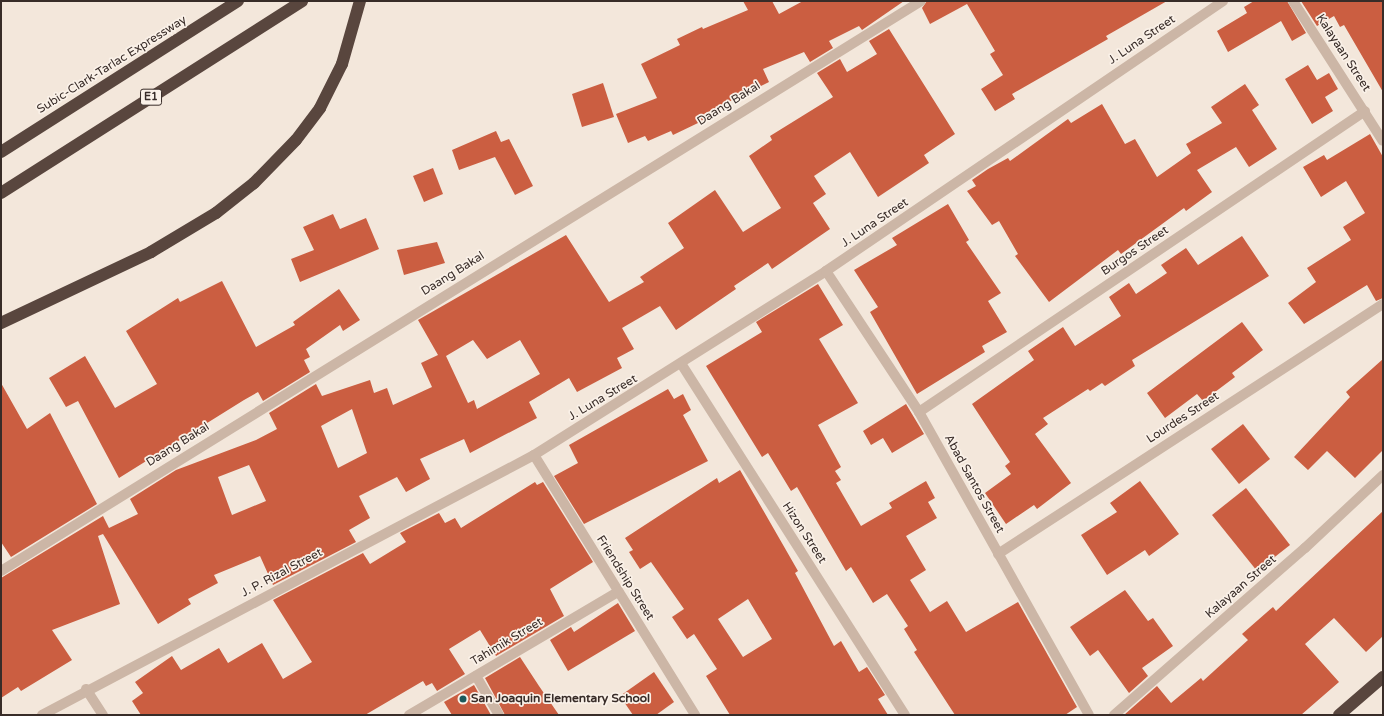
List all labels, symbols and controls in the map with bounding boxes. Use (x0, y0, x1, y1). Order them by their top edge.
street label: J. Luna Street (1106, 12, 1178, 68)
street label: Kalayaan Street (1313, 12, 1373, 94)
street label: Subic-Clark-Tarlac Expressway (35, 13, 189, 117)
street label: Daang Bakal (695, 79, 763, 129)
road number: E1 (140, 88, 162, 106)
street label: J. Luna Street (839, 195, 911, 251)
street label: Burgos Street (1099, 223, 1171, 279)
street label: Daang Bakal (419, 249, 487, 299)
street label: J. Luna Street (566, 372, 640, 424)
street label: Lourdes Street (1144, 389, 1222, 447)
street label: Daang Bakal (144, 420, 212, 470)
street label: Abad Santos Street (941, 432, 1007, 536)
street label: Hizon Street (779, 500, 829, 566)
street label: Friendship Street (593, 533, 657, 623)
street label: J. P. Rizal Street (239, 546, 325, 600)
street label: Kalayaan Street (1203, 552, 1279, 622)
street label: Tahimik Street (468, 615, 546, 669)
place label: San Joaquin Elementary School (471, 692, 650, 706)
marker: San Joaquin Elementary School (458, 694, 468, 704)

